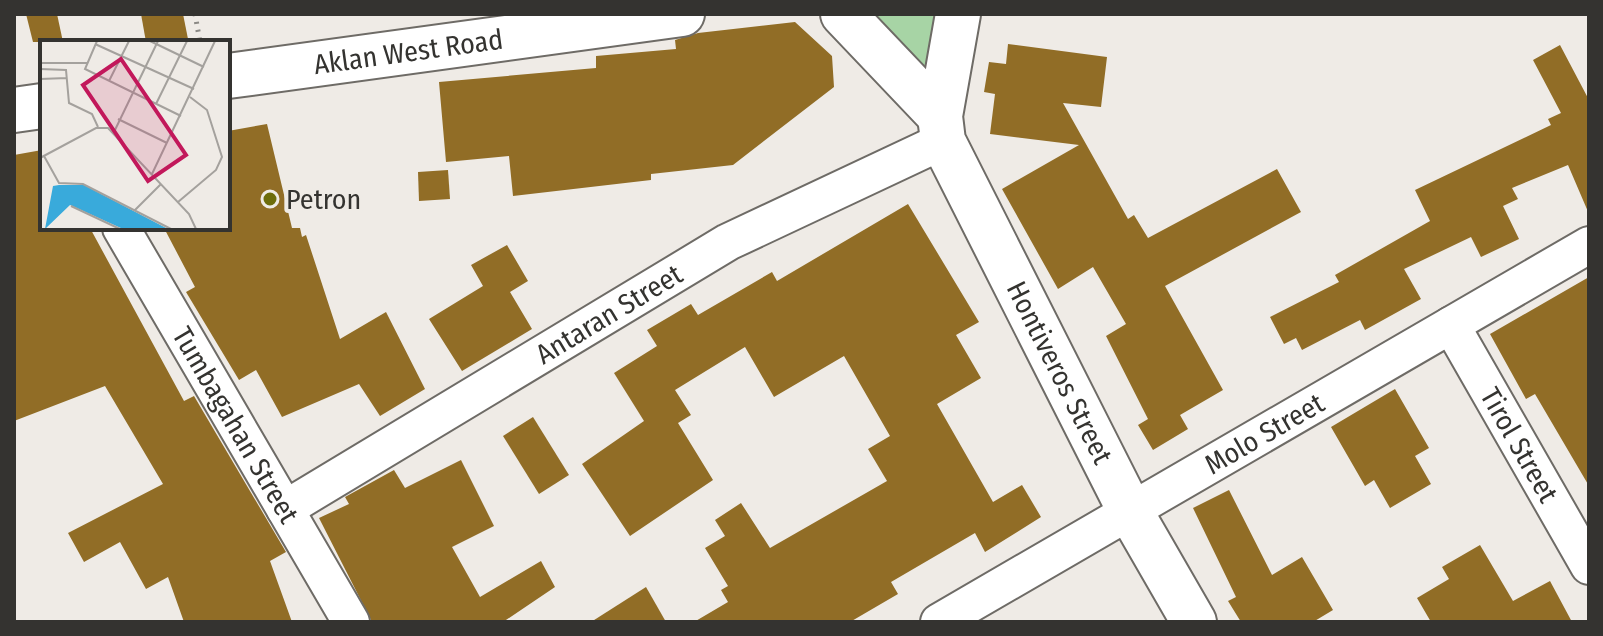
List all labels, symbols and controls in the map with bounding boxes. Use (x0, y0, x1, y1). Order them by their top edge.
street label: Aklan West Road (312, 23, 505, 81)
inset map (40, 40, 230, 230)
place label: Petron (286, 183, 361, 216)
marker: Petron (261, 190, 279, 208)
street label: Antaran Street (530, 257, 689, 371)
street label: Hontiveros Street (1000, 276, 1120, 470)
street label: Tumbagahan Street (165, 321, 306, 530)
street label: Tirol Street (1473, 382, 1565, 509)
street label: Molo Street (1199, 386, 1331, 481)

